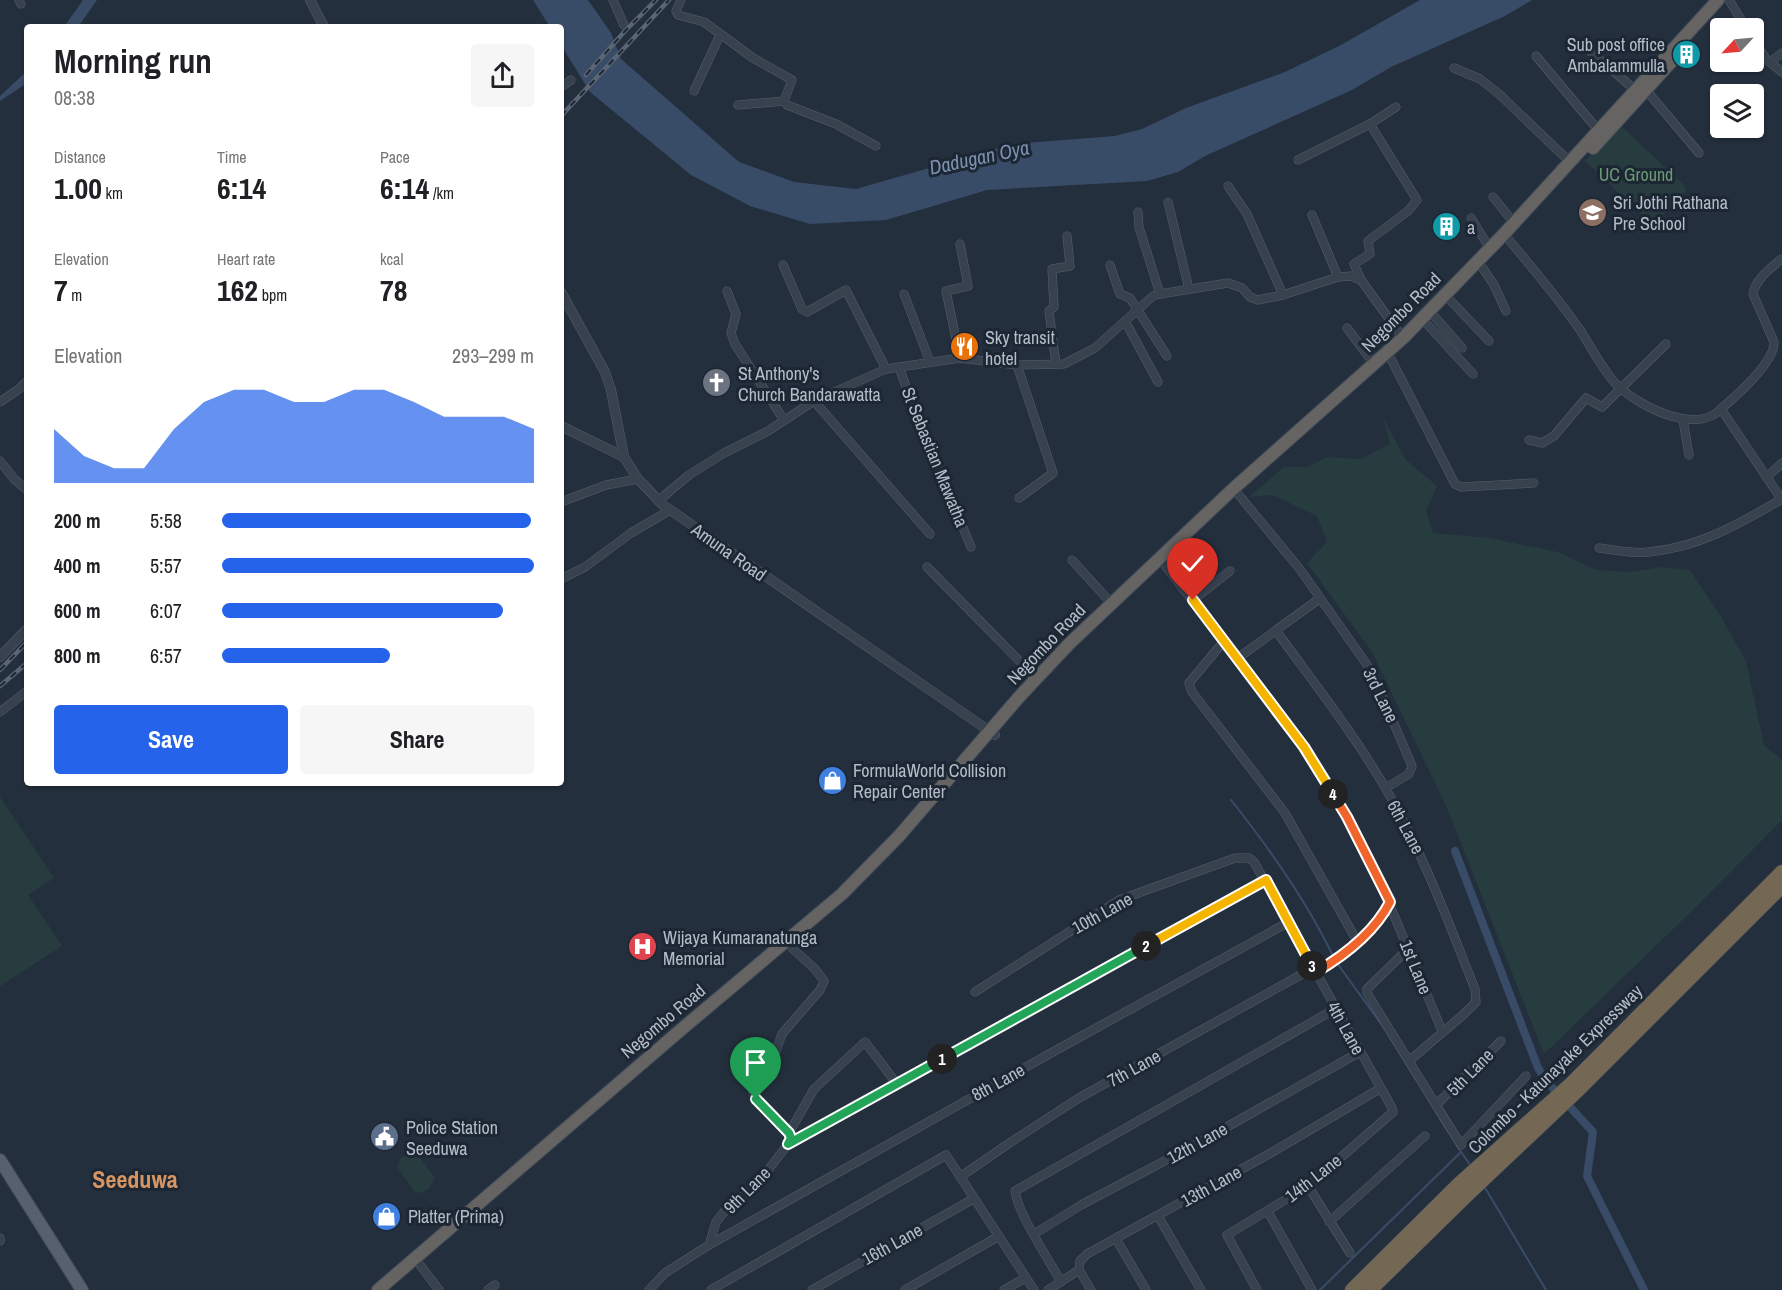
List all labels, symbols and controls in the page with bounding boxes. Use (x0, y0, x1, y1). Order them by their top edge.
north arrow (1710, 18, 1764, 72)
map controls (1710, 18, 1764, 138)
place label: Sub post office Ambalammulla (1566, 32, 1665, 78)
building icon: Sub post office Ambalammulla (1670, 38, 1702, 70)
text: Morning run (54, 39, 212, 83)
button: share (471, 44, 534, 107)
text: 08:38 (54, 84, 95, 111)
button: layers (1710, 84, 1764, 138)
water label: Dadugan Oya (927, 133, 1031, 181)
text: Distance (54, 146, 106, 168)
text: Time (217, 146, 247, 168)
text: Pace (380, 146, 410, 168)
park label: UC Ground (1599, 162, 1673, 187)
text: 1.00 (54, 168, 102, 208)
text: 6:14 (217, 168, 266, 208)
text: 6:14 (380, 168, 429, 208)
text: km (102, 182, 123, 204)
text: /km (429, 182, 454, 204)
place label: Sri Jothi Rathana Pre School (1613, 190, 1728, 236)
school or university icon: Sri Jothi Rathana Pre School (1576, 196, 1608, 228)
building icon: a (1430, 211, 1462, 243)
place label: a (1467, 215, 1475, 240)
text: Elevation (54, 248, 109, 270)
text: Heart rate (217, 248, 275, 270)
text: kcal (380, 248, 403, 270)
street label: Negombo Road (1356, 267, 1446, 357)
text: 7 (54, 270, 68, 310)
text: 162 (217, 270, 258, 310)
text: 78 (380, 270, 407, 310)
text: m (68, 284, 82, 306)
text: bpm (258, 284, 287, 306)
place label: Sky transit hotel (985, 325, 1055, 371)
restaurant icon: Sky transit hotel (948, 331, 980, 363)
text: Elevation (54, 342, 122, 369)
text: 293–299 m (452, 342, 534, 369)
place label: St Anthony's Church Bandarawatta (738, 361, 881, 407)
church icon: St Anthony's Church Bandarawatta (701, 367, 733, 399)
street label: St Sebastian Mawatha (896, 383, 974, 531)
text: 200 m (54, 507, 101, 534)
text: 5:58 (150, 507, 182, 534)
street label: Amuna Road (686, 516, 771, 587)
pin (1167, 538, 1218, 600)
icon: check (1176, 547, 1209, 580)
text: 400 m (54, 552, 101, 579)
text: 5:57 (150, 552, 182, 579)
text: 600 m (54, 597, 101, 624)
text: 6:07 (150, 597, 182, 624)
street label: Negombo Road (1001, 598, 1091, 690)
text: 800 m (54, 642, 101, 669)
text: 6:57 (150, 642, 182, 669)
street label: 3rd Lane (1357, 663, 1405, 727)
button: Save (54, 705, 288, 774)
button: Share (300, 705, 534, 774)
place label: FormulaWorld Collision Repair Center (853, 758, 1006, 804)
shop icon: FormulaWorld Collision Repair Center (816, 764, 848, 796)
pin: 4 (1318, 779, 1348, 809)
text: 4 (1329, 783, 1337, 805)
street label: 6th Lane (1381, 796, 1431, 858)
street label: 10th Lane (1067, 886, 1137, 940)
place label: Wijaya Kumaranatunga Memorial (663, 925, 817, 971)
hospital icon: Wijaya Kumaranatunga Memorial (626, 931, 658, 963)
pin: 2 (1131, 931, 1161, 961)
text: 2 (1142, 935, 1150, 957)
street label: 1st Lane (1394, 936, 1438, 998)
pin: 3 (1297, 951, 1327, 981)
text: 3 (1308, 955, 1316, 977)
street label: Negombo Road (615, 978, 711, 1064)
street label: Colombo - Katunayake Expressway (1462, 978, 1648, 1159)
street label: 4th Lane (1321, 997, 1371, 1059)
pin (730, 1037, 781, 1099)
street label: 7th Lane (1103, 1043, 1165, 1093)
street label: 5th Lane (1441, 1043, 1499, 1101)
pin: 1 (927, 1044, 957, 1074)
icon: arrive (739, 1046, 772, 1079)
text: 1 (938, 1048, 946, 1070)
street label: 8th Lane (967, 1057, 1029, 1107)
place label: Police Station Seeduwa (406, 1115, 498, 1161)
street label: 12th Lane (1162, 1116, 1232, 1170)
public building icon: Police Station Seeduwa (369, 1121, 401, 1153)
street label: 14th Lane (1279, 1148, 1347, 1208)
street label: 13th Lane (1176, 1159, 1246, 1213)
street label: 9th Lane (718, 1161, 776, 1219)
district label: Seeduwa (92, 1163, 178, 1195)
shop icon: Platter (Prima) (371, 1200, 403, 1232)
place label: Platter (Prima) (408, 1204, 504, 1229)
street label: 16th Lane (857, 1217, 927, 1271)

